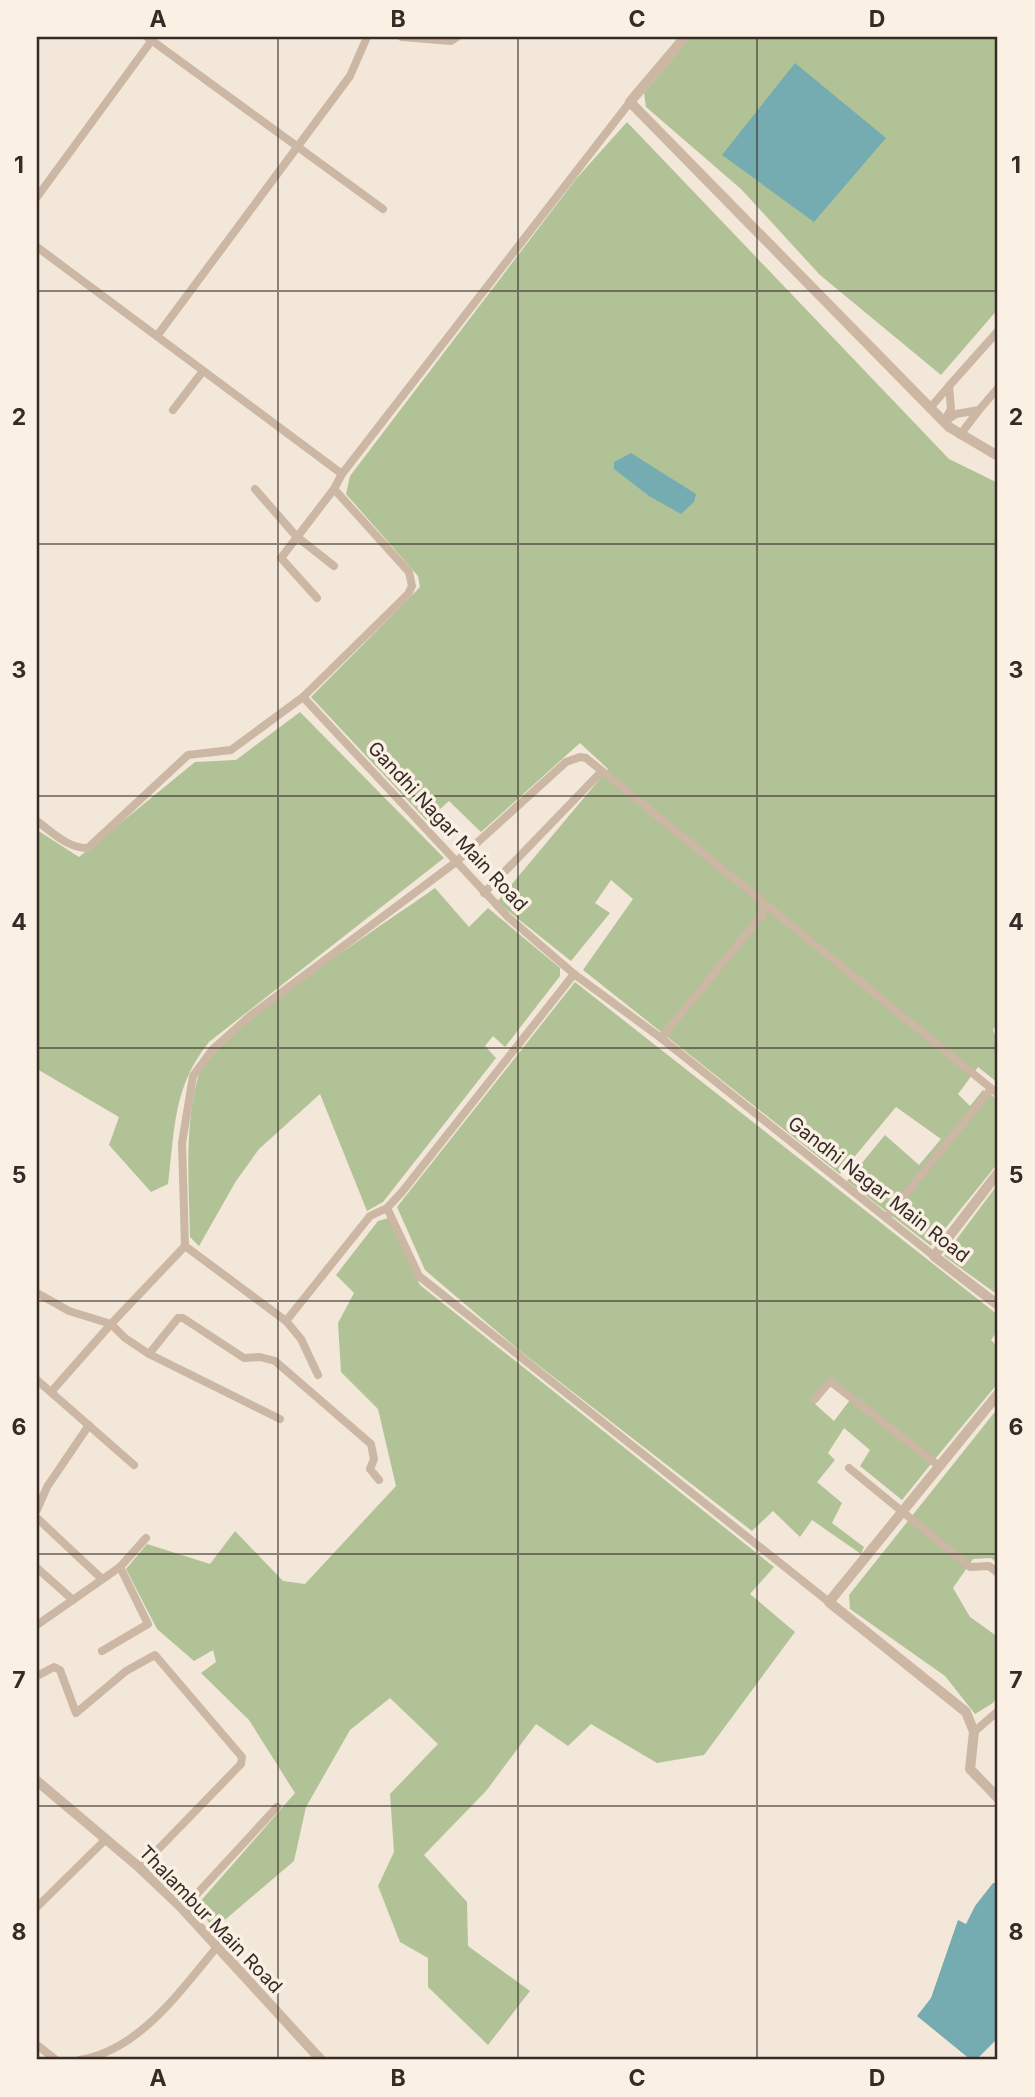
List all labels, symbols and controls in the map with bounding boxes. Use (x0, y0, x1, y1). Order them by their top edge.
text: A (149, 5, 167, 33)
text: B (390, 5, 406, 33)
text: C (628, 5, 646, 33)
text: D (869, 5, 885, 33)
text: 1 (14, 151, 24, 179)
text: 1 (1011, 151, 1021, 179)
text: 2 (12, 403, 26, 431)
text: 2 (1009, 403, 1023, 431)
text: 3 (12, 656, 26, 684)
text: 3 (1009, 656, 1023, 684)
street label: Gandhi Nagar Main Road (363, 737, 532, 916)
text: 4 (11, 908, 27, 936)
text: 4 (1008, 908, 1024, 936)
street label: Gandhi Nagar Main Road (784, 1112, 974, 1267)
text: 5 (12, 1161, 26, 1189)
text: 5 (1009, 1161, 1023, 1189)
text: 6 (12, 1413, 26, 1441)
text: 6 (1009, 1413, 1023, 1441)
text: 7 (12, 1666, 26, 1694)
text: 7 (1009, 1666, 1023, 1694)
street label: Thalambur Main Road (134, 1841, 287, 1998)
text: 8 (12, 1918, 26, 1946)
text: 8 (1009, 1918, 1023, 1946)
text: A (149, 2064, 167, 2092)
text: B (390, 2064, 406, 2092)
text: C (628, 2064, 646, 2092)
text: D (869, 2064, 885, 2092)

